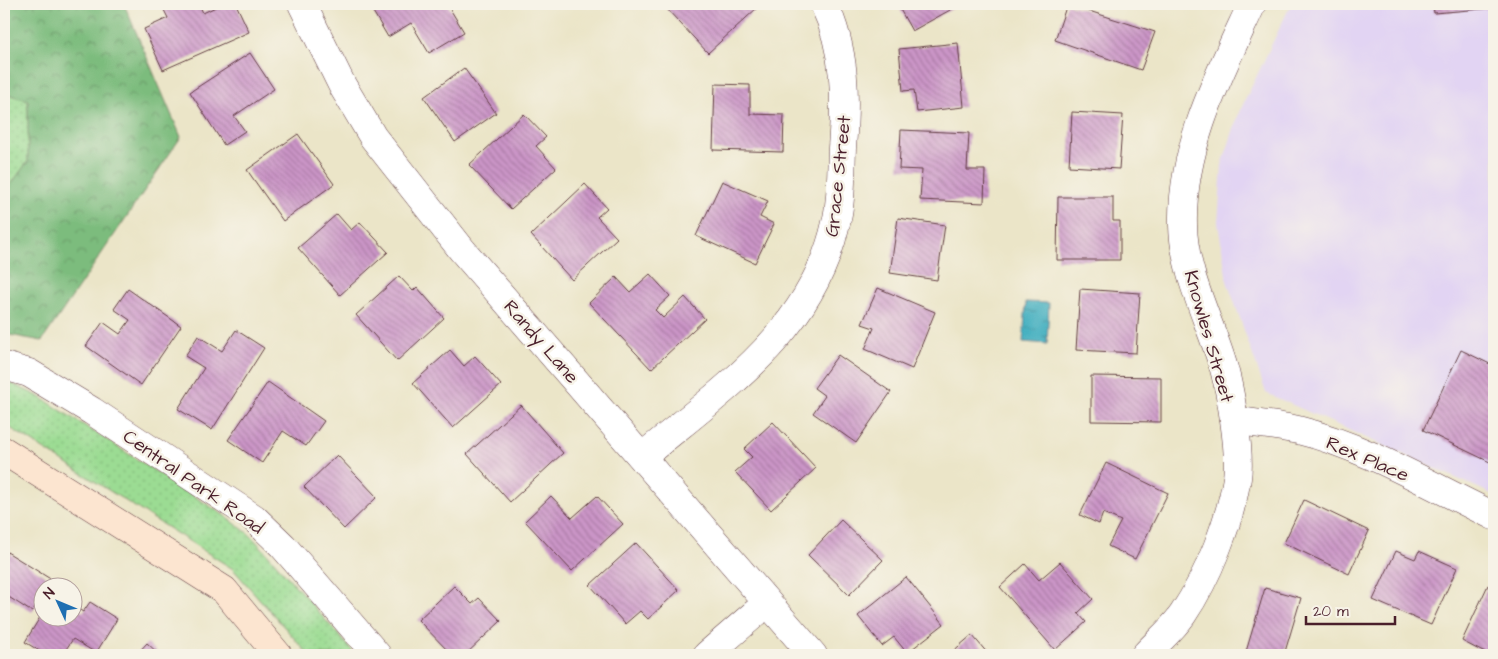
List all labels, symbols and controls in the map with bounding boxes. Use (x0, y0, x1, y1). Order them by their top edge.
street label: Grace Street (819, 114, 858, 238)
street label: Knowles Street (1177, 267, 1240, 406)
street label: Randy Lane (496, 294, 585, 390)
street label: Central Park Road (117, 423, 269, 541)
street label: Rex Place (1322, 430, 1413, 489)
north arrow (32, 576, 82, 626)
text: N (39, 583, 60, 604)
scale bar (1306, 594, 1394, 626)
text: 20 m (1313, 601, 1349, 622)

